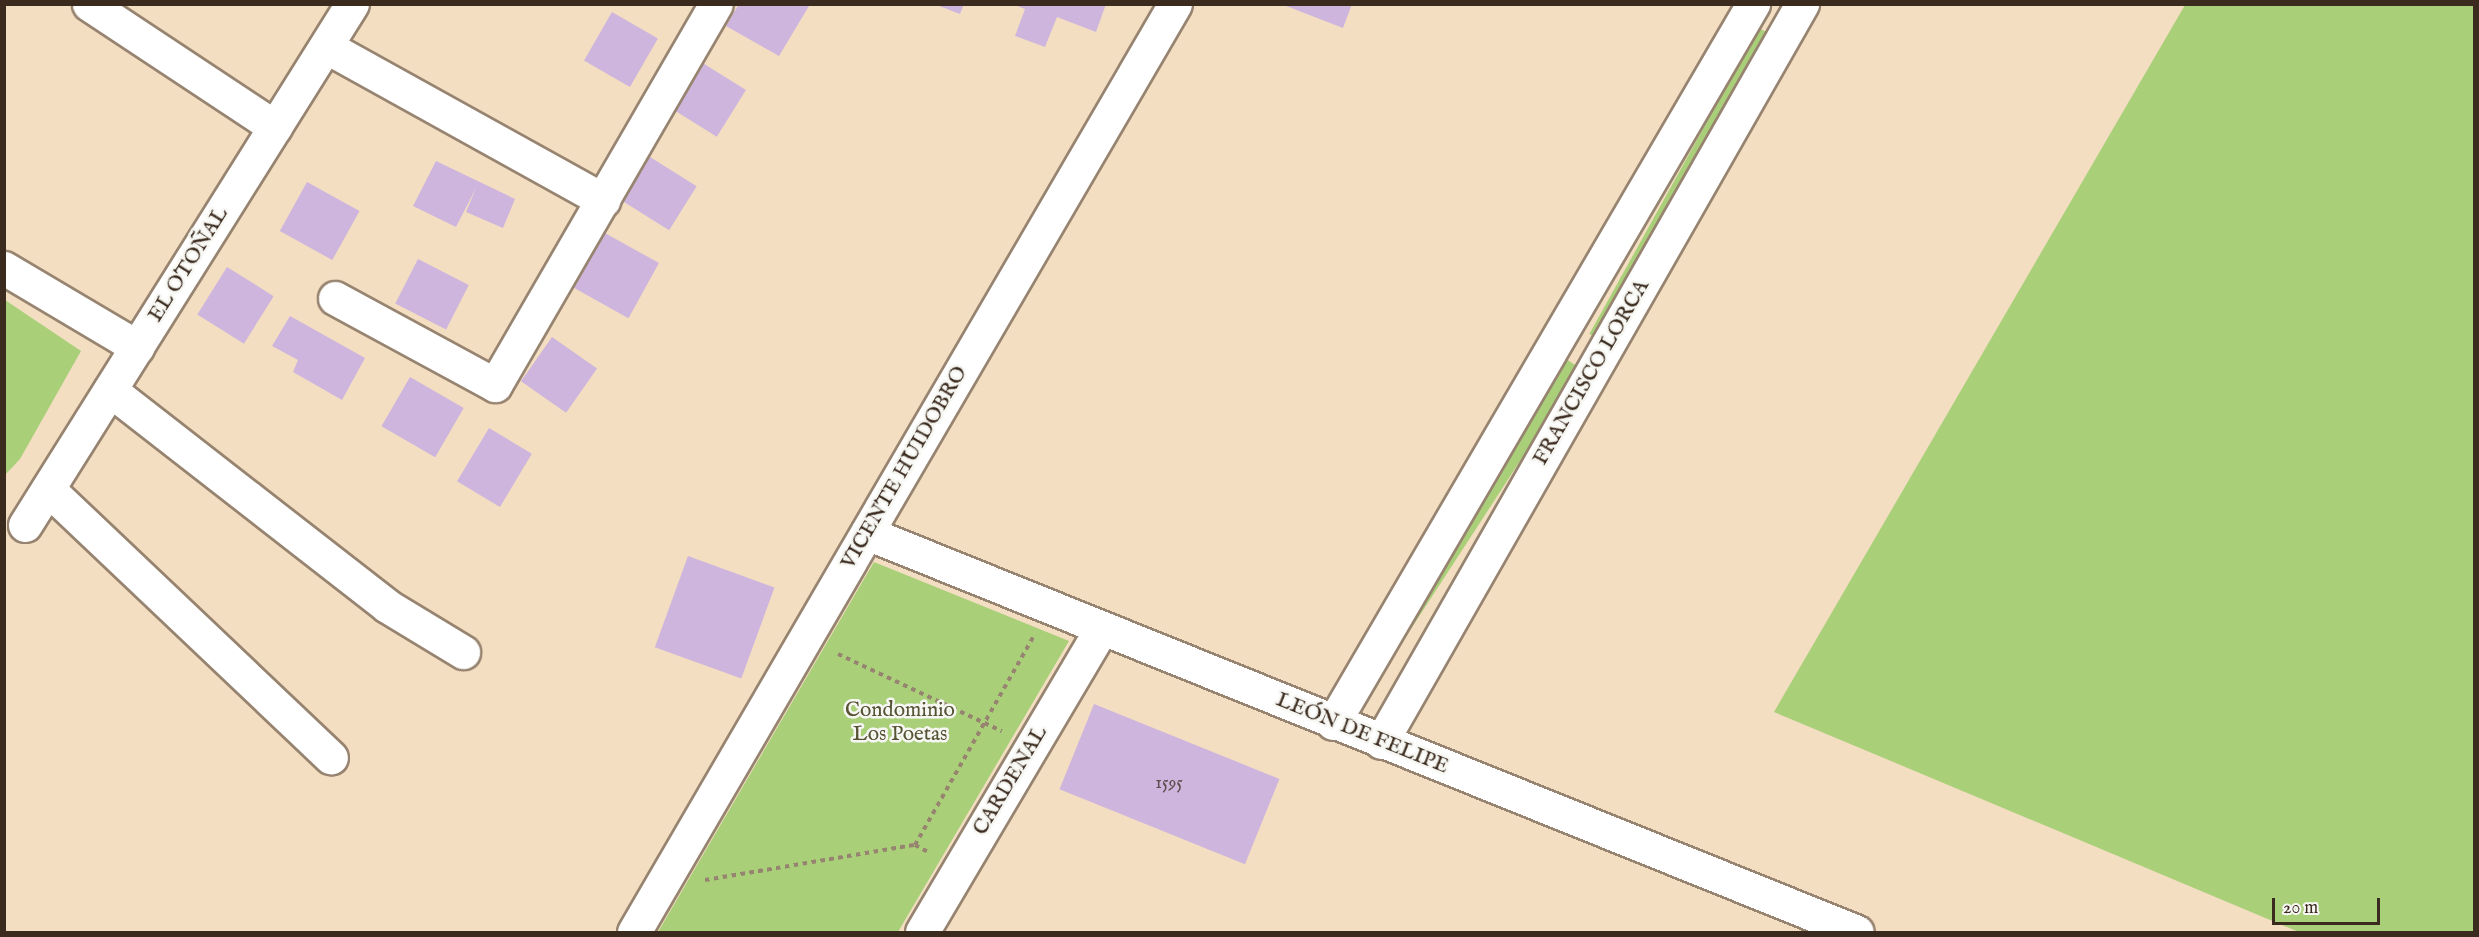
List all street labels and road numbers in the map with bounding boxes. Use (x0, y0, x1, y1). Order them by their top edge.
street label: EL OTOÑAL (144, 203, 234, 327)
street label: FRANCISCO LORCA (1529, 276, 1655, 470)
street label: VICENTE HUIDOBRO (837, 362, 973, 574)
street label: LEÓN DE FELIPE (1272, 688, 1452, 780)
street label: CARDENAL (969, 722, 1053, 840)

